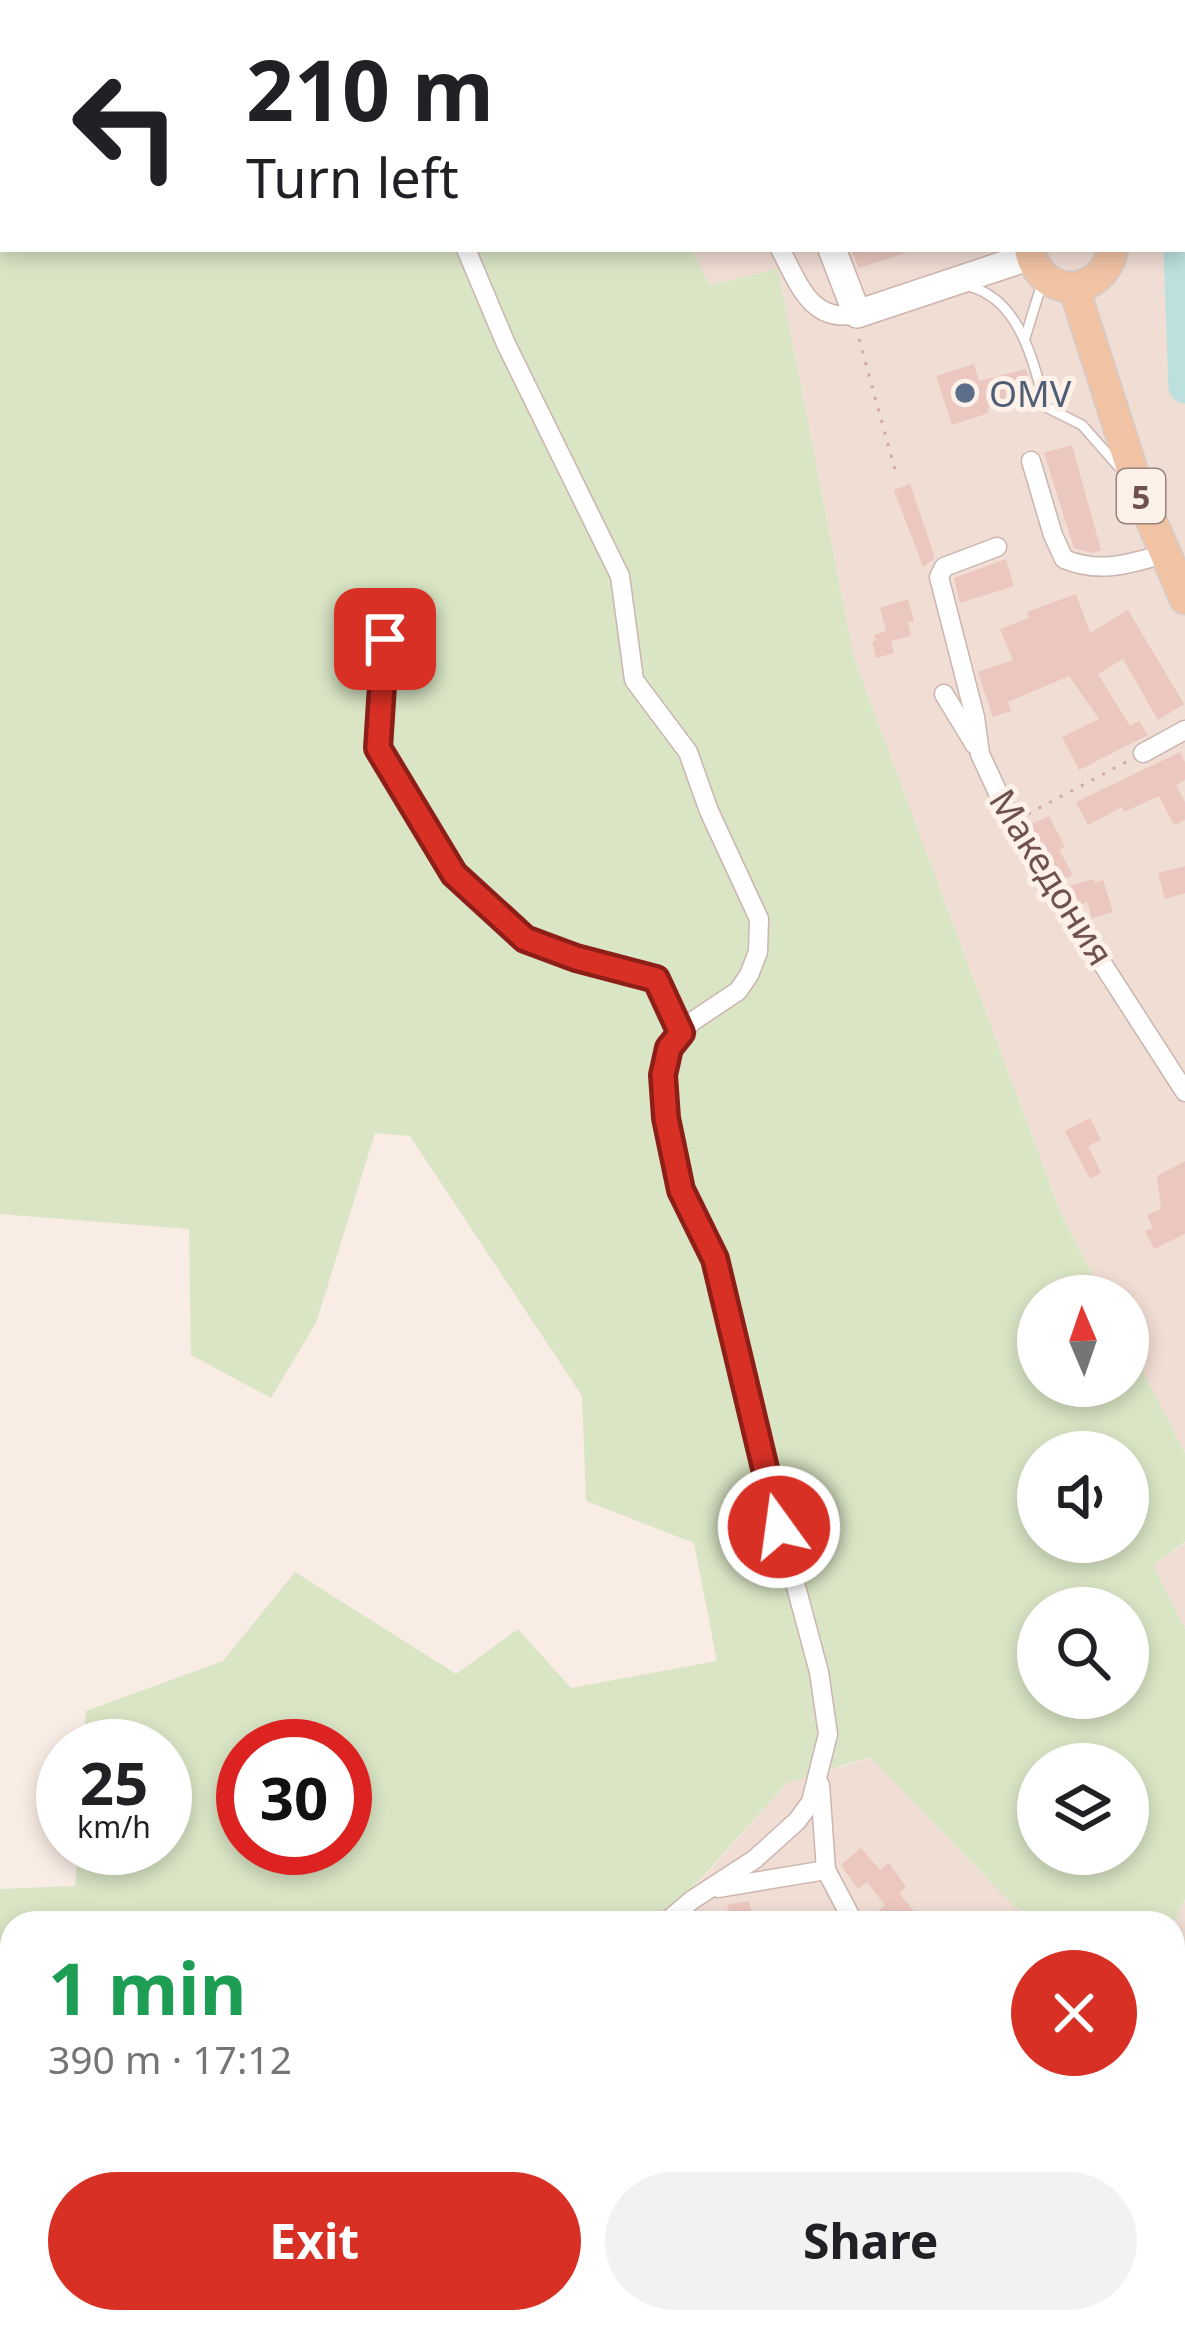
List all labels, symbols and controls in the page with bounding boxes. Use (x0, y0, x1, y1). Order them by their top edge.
text: 210 m (246, 31, 494, 146)
icon: left (48, 48, 204, 204)
text: Turn left (246, 140, 459, 214)
place label: OMV (989, 369, 1072, 418)
marker: OMV (952, 380, 978, 406)
road number: 5 (1117, 469, 1165, 523)
pin (334, 588, 436, 690)
icon: arrive (352, 606, 418, 672)
street label: Македония (978, 780, 1126, 974)
north arrow (1017, 1275, 1149, 1407)
map controls (1017, 1275, 1149, 1875)
button: sound (1017, 1431, 1149, 1563)
position arrow (716, 1464, 842, 1590)
button: search (1017, 1587, 1149, 1719)
speed limit sign: 30 (216, 1719, 372, 1875)
text: 25 (80, 1741, 148, 1823)
button: layers (1017, 1743, 1149, 1875)
text: km/h (77, 1806, 151, 1847)
text: 1 min (48, 1938, 246, 2036)
button: close (1011, 1950, 1137, 2076)
text: 390 m · 17:12 (48, 2032, 292, 2085)
button: Exit (48, 2172, 581, 2310)
button: Share (605, 2172, 1137, 2310)

